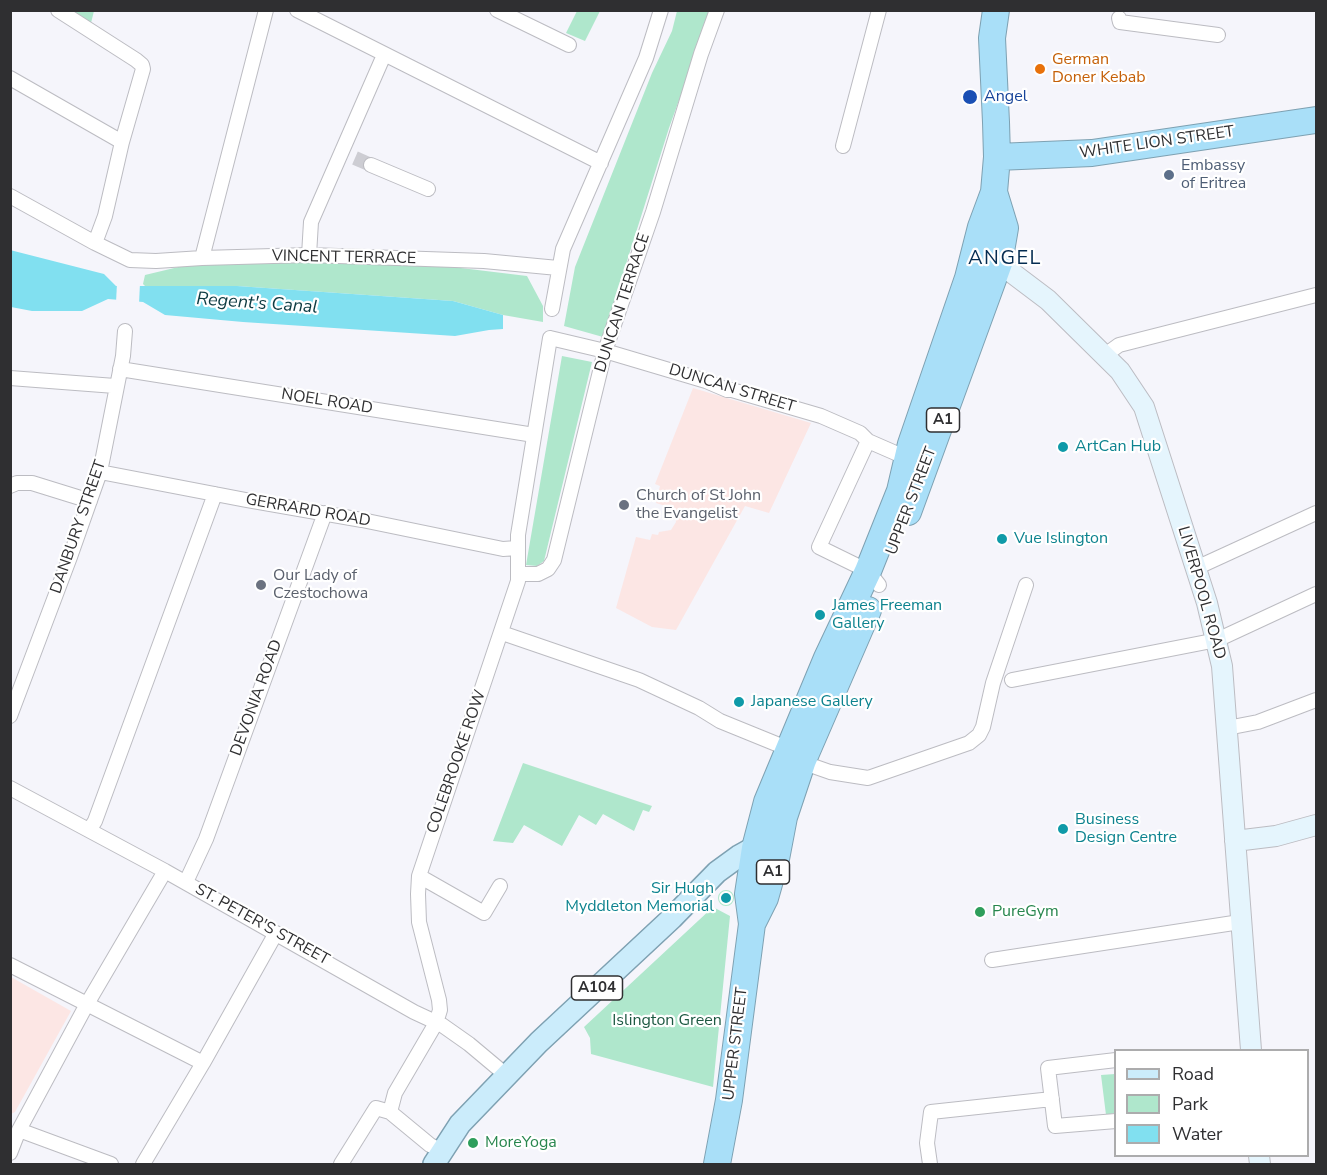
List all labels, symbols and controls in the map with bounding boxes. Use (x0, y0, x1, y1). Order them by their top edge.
place label: German Doner Kebab (1052, 50, 1146, 88)
marker: German Doner Kebab (1033, 62, 1047, 76)
place label: Angel (984, 87, 1027, 107)
marker: Angel (961, 88, 979, 106)
street label: WHITE LION STREET (1078, 123, 1236, 163)
place label: Embassy of Eritrea (1181, 156, 1246, 194)
marker: Embassy of Eritrea (1162, 168, 1176, 182)
street label: DUNCAN TERRACE (591, 231, 655, 375)
street label: VINCENT TERRACE (272, 247, 416, 269)
district label: ANGEL (968, 247, 1042, 271)
water label: Regent's Canal (196, 289, 318, 319)
street label: DUNCAN STREET (666, 361, 798, 417)
street label: NOEL ROAD (280, 385, 374, 419)
road number: A1 (926, 408, 960, 432)
place label: ArtCan Hub (1075, 437, 1161, 457)
marker: ArtCan Hub (1056, 440, 1070, 454)
street label: UPPER STREET (883, 444, 941, 558)
street label: DANBURY STREET (47, 458, 111, 596)
place label: Church of St John the Evangelist (636, 486, 761, 524)
street label: GERRARD ROAD (244, 491, 372, 531)
marker: Church of St John the Evangelist (617, 498, 631, 512)
street label: LIVERPOOL ROAD (1173, 524, 1229, 662)
place label: Vue Islington (1014, 529, 1108, 549)
marker: Vue Islington (995, 532, 1009, 546)
place label: Our Lady of Czestochowa (273, 566, 368, 604)
marker: Our Lady of Czestochowa (254, 578, 268, 592)
place label: James Freeman Gallery (832, 596, 942, 634)
marker: James Freeman Gallery (813, 608, 827, 622)
street label: DEVONIA ROAD (227, 637, 287, 759)
street label: COLEBROOKE ROW (423, 688, 491, 836)
place label: Japanese Gallery (751, 692, 873, 712)
marker: Japanese Gallery (732, 695, 746, 709)
place label: Business Design Centre (1075, 810, 1177, 848)
marker: Business Design Centre (1056, 822, 1070, 836)
road number: A1 (756, 860, 790, 884)
place label: Sir Hugh Myddleton Memorial (565, 879, 714, 917)
street label: ST. PETER'S STREET (192, 880, 332, 970)
marker: Sir Hugh Myddleton Memorial (719, 891, 733, 905)
place label: PureGym (992, 902, 1059, 922)
marker: PureGym (973, 905, 987, 919)
road number: A104 (572, 976, 622, 1000)
street label: UPPER STREET (720, 986, 752, 1102)
park label: Islington Green (612, 1011, 722, 1031)
legend (1114, 1049, 1309, 1157)
text: Road (1172, 1062, 1214, 1086)
text: Park (1172, 1092, 1208, 1116)
text: Water (1172, 1122, 1223, 1146)
place label: MoreYoga (485, 1133, 557, 1153)
marker: MoreYoga (466, 1136, 480, 1150)

